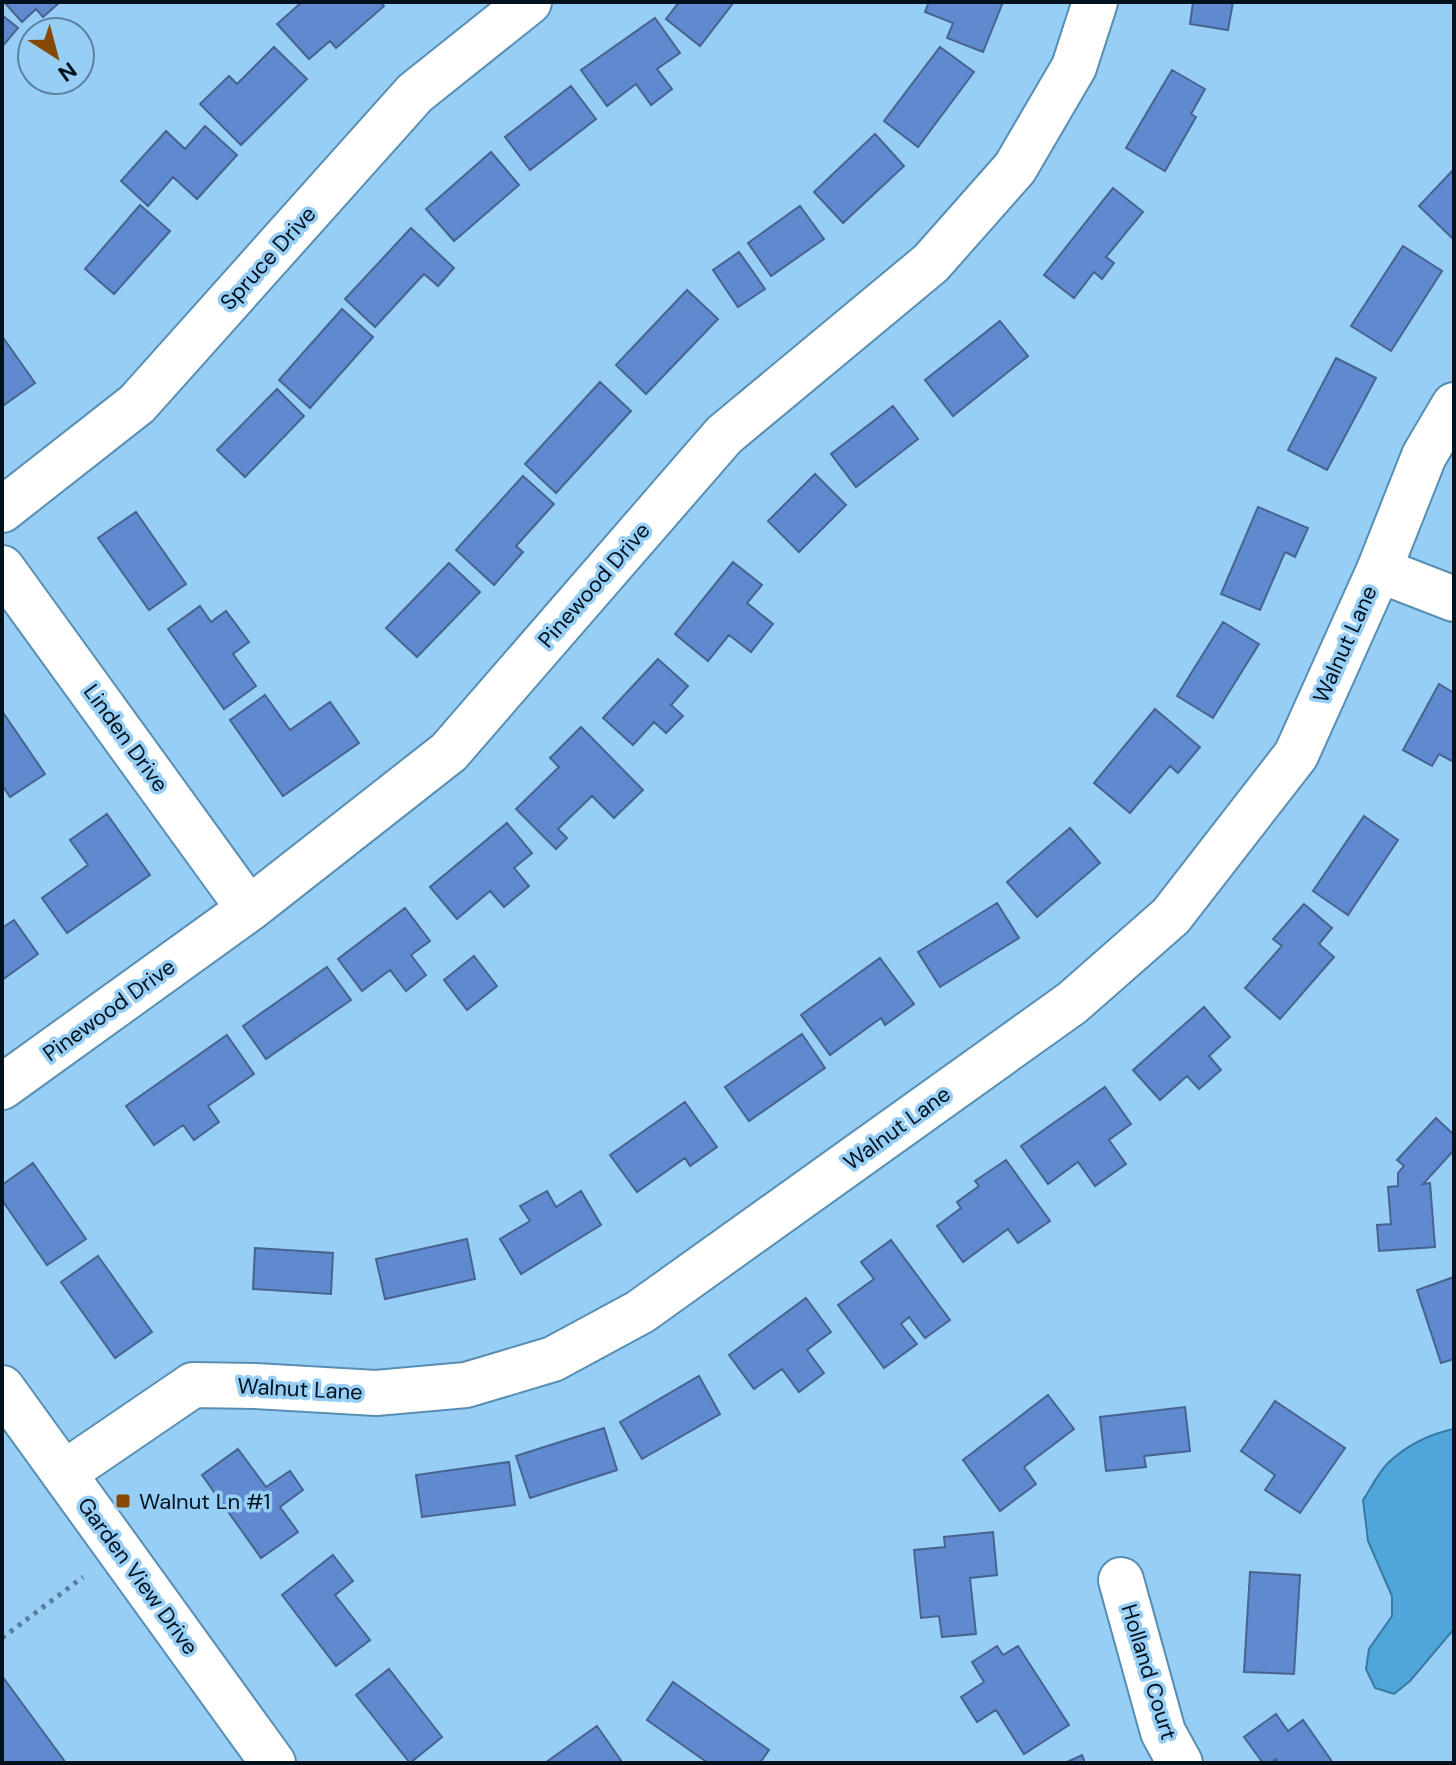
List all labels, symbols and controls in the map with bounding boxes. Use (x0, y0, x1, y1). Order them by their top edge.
north arrow (16, 16, 96, 96)
text: N (52, 55, 82, 88)
street label: Spruce Drive (214, 200, 322, 316)
street label: Pinewood Drive (532, 516, 656, 654)
street label: Walnut Lane (1306, 581, 1384, 707)
street label: Linden Drive (77, 678, 175, 798)
street label: Pinewood Drive (37, 952, 181, 1068)
street label: Walnut Lane (838, 1079, 956, 1177)
street label: Walnut Lane (237, 1371, 363, 1407)
place label: Walnut Ln #1 (139, 1487, 270, 1516)
street label: Garden View Drive (71, 1491, 205, 1661)
marker: Walnut Ln #1 (114, 1492, 132, 1510)
street label: Holland Court (1115, 1601, 1183, 1743)

